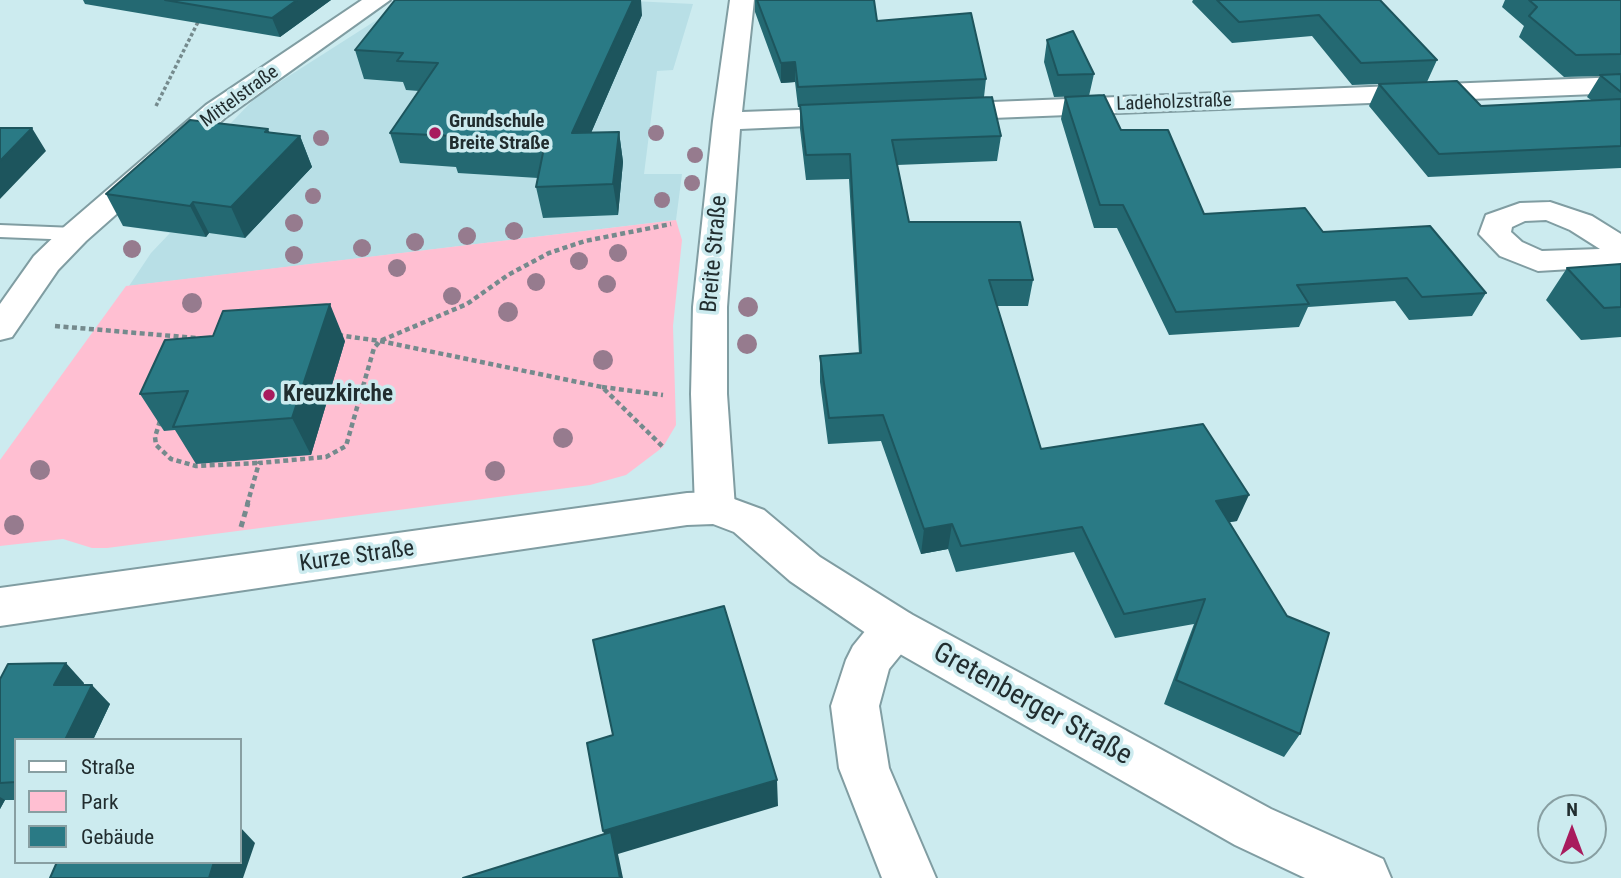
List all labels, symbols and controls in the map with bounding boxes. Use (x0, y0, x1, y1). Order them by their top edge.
street label: Mittelstraße (197, 61, 283, 133)
street label: Ladeholzstraße (1116, 90, 1232, 116)
place label: Grundschule Breite Straße (449, 111, 550, 155)
marker: Grundschule Breite Straße (427, 125, 443, 141)
street label: Breite Straße (696, 194, 734, 314)
place label: Kreuzkirche (283, 381, 393, 409)
marker: Kreuzkirche (261, 387, 277, 403)
street label: Kurze Straße (298, 535, 416, 579)
street label: Gretenberger Straße (927, 637, 1137, 773)
legend (14, 738, 242, 864)
text: Straße (81, 755, 135, 779)
text: Park (81, 790, 118, 814)
north arrow (1537, 794, 1607, 864)
text: N (1566, 798, 1578, 821)
text: Gebäude (81, 825, 154, 849)

